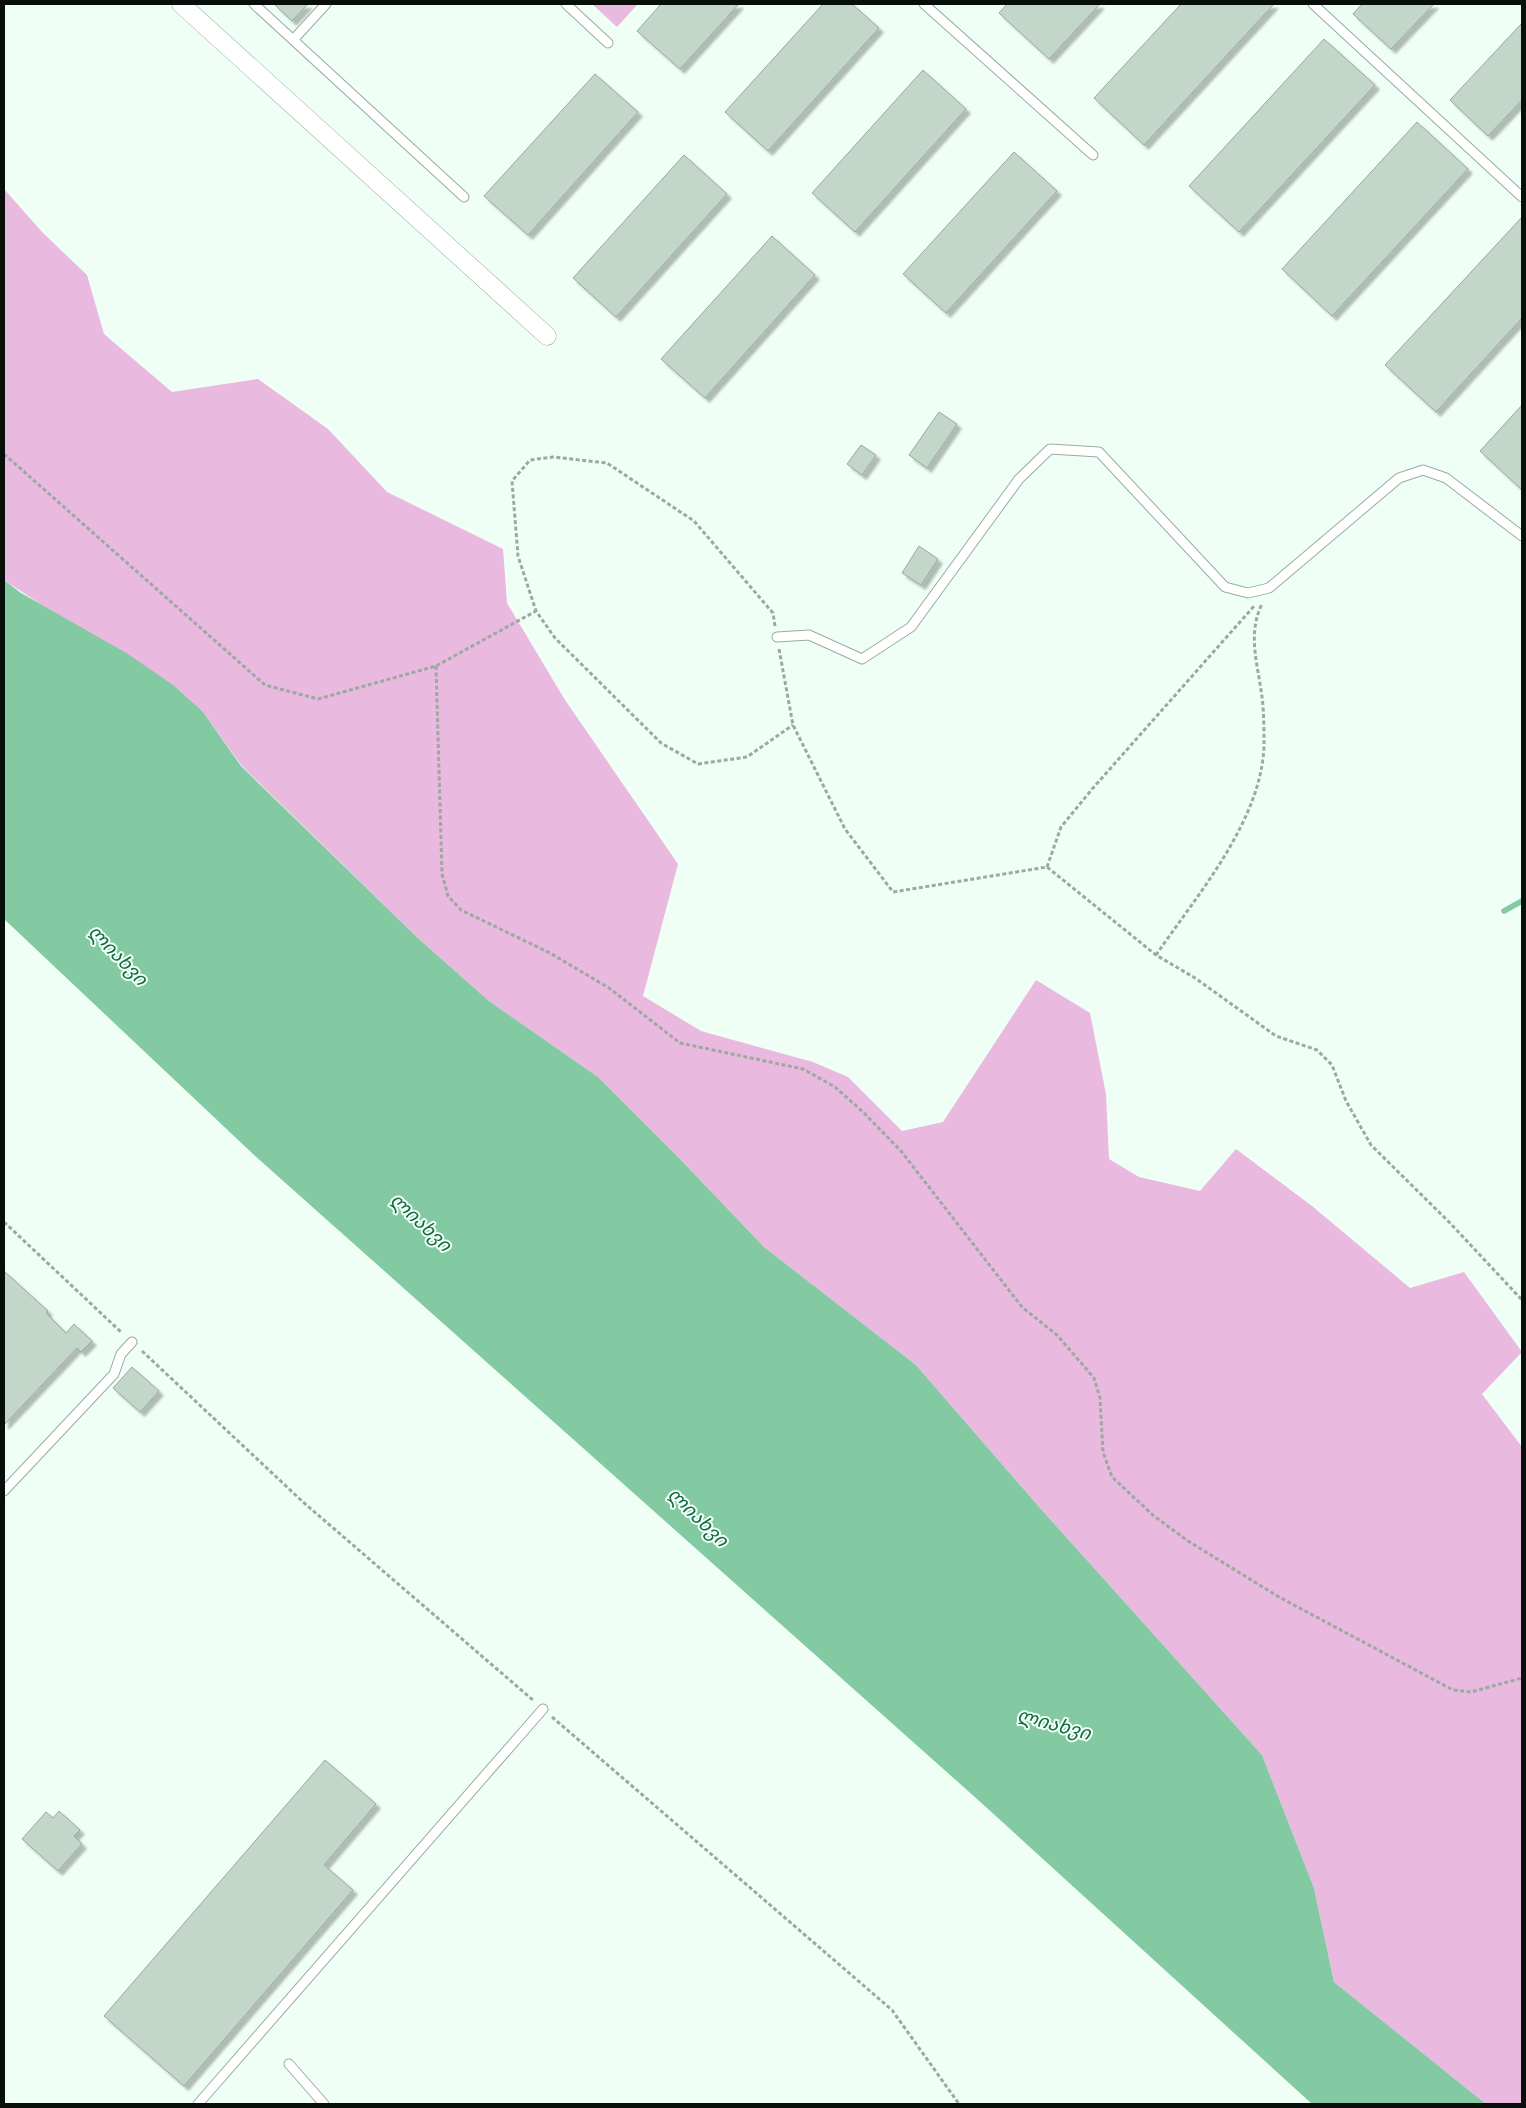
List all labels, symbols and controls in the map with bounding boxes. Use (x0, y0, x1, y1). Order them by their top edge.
water label: ლიახვი (84, 920, 153, 991)
water label: ლიახვი (386, 1188, 457, 1257)
water label: ლიახვი (663, 1483, 734, 1552)
water label: ლიახვი (1015, 1703, 1094, 1745)

